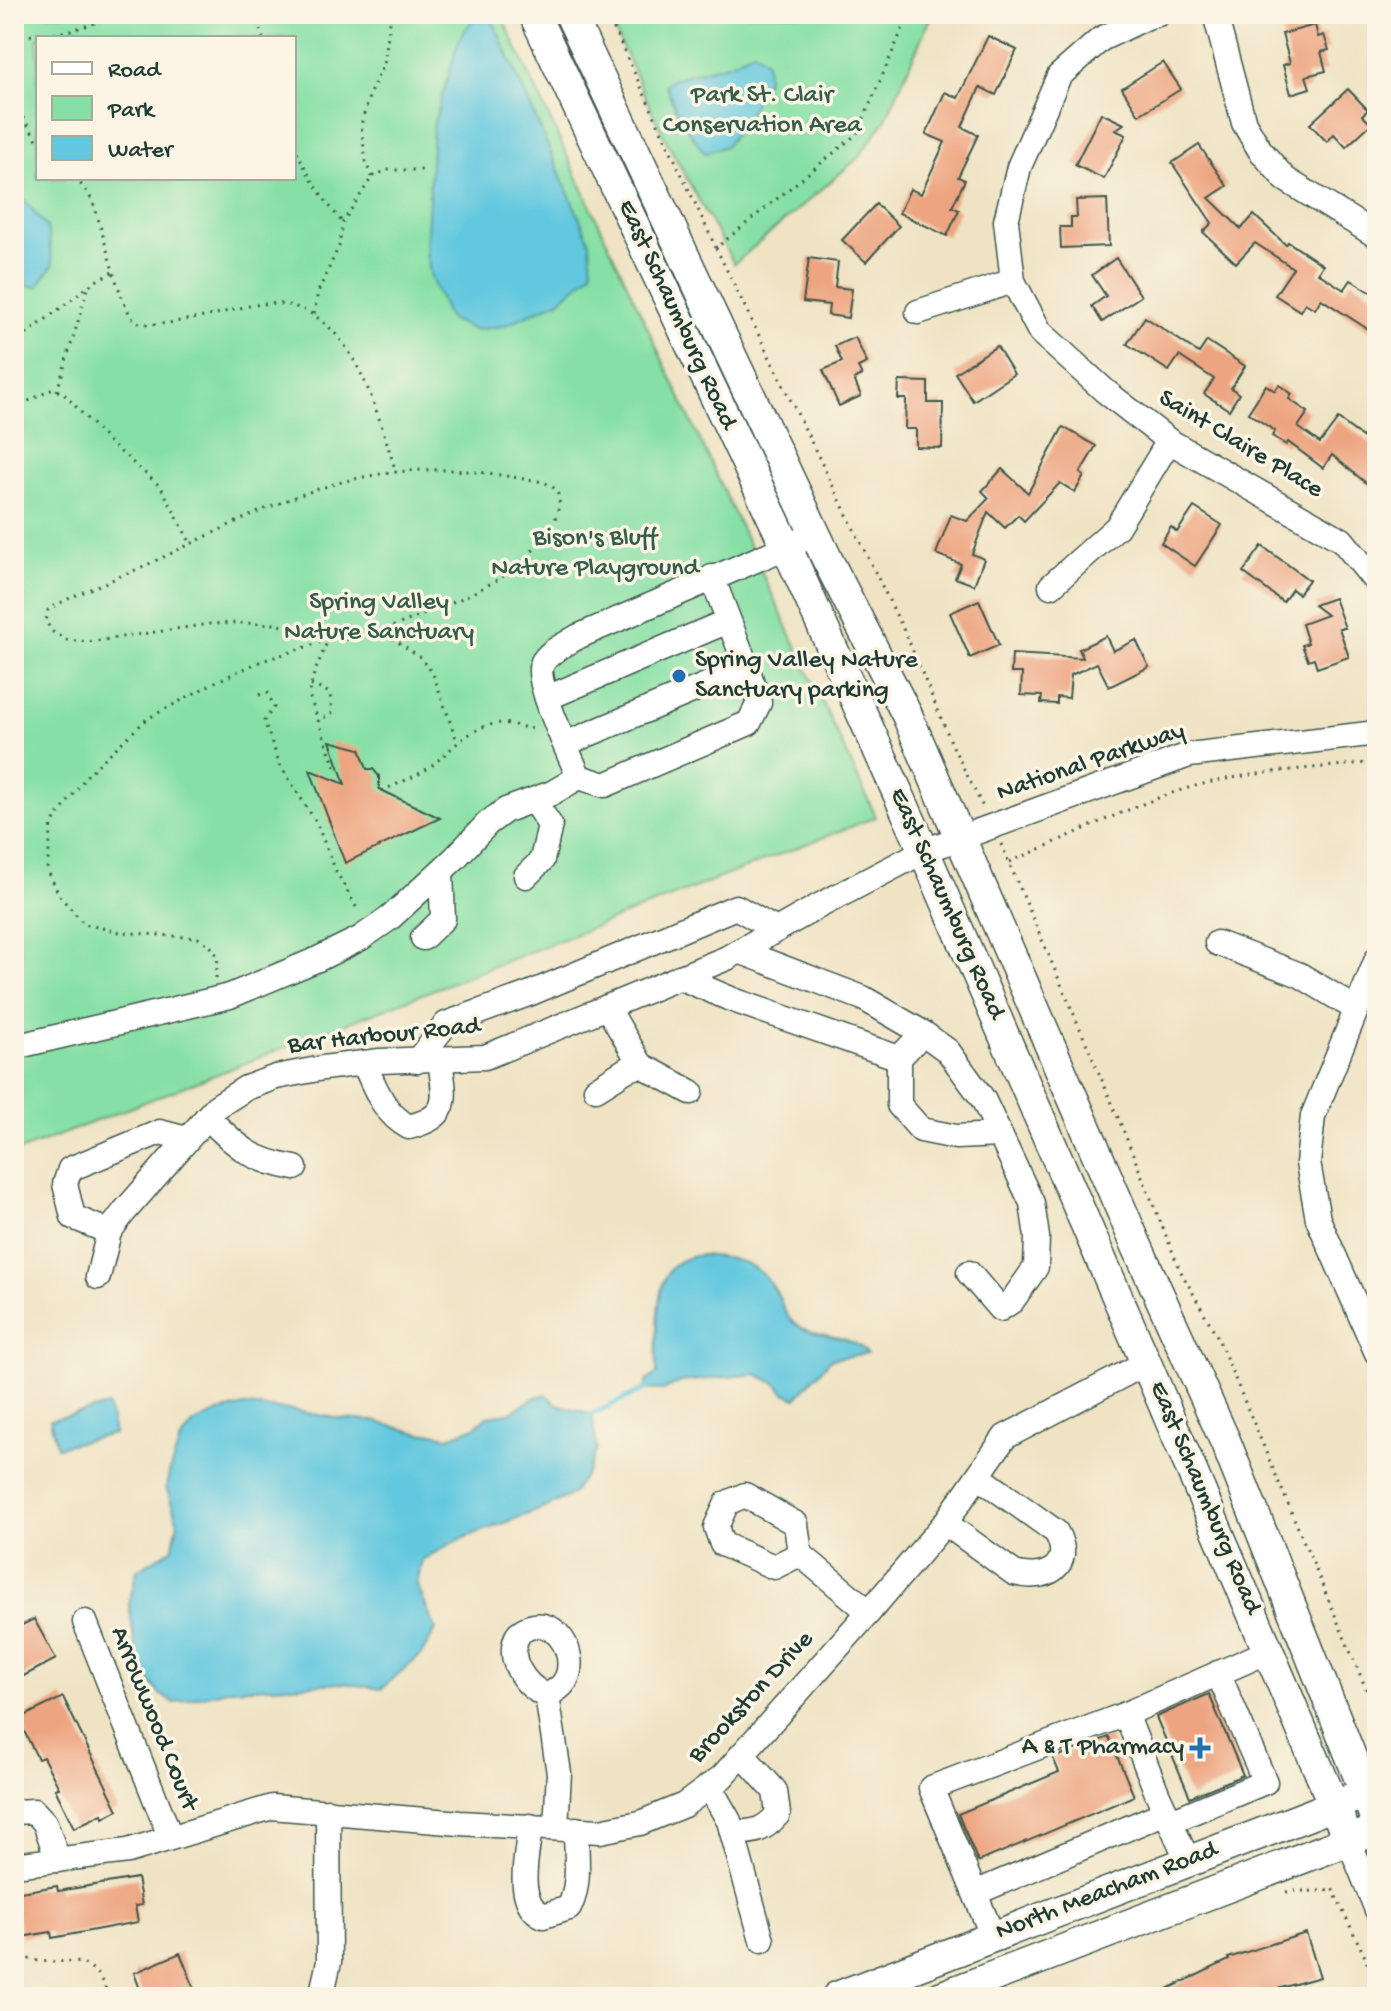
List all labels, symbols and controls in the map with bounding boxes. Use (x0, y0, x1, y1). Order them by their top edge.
legend (36, 36, 296, 180)
text: Road (108, 57, 162, 86)
park label: Park St. Clair Conservation Area (663, 81, 863, 142)
text: Park (107, 97, 156, 126)
text: Water (108, 137, 175, 166)
street label: East Schaumburg Road (609, 195, 744, 436)
street label: Saint Claire Place (1152, 384, 1328, 507)
park label: Bison's Bluff Nature Playground (491, 524, 701, 585)
park label: Spring Valley Nature Sanctuary (284, 588, 474, 649)
place label: Spring Valley Nature Sanctuary parking (695, 646, 918, 707)
marker: Spring Valley Nature Sanctuary parking (670, 667, 688, 685)
street label: National Parkway (993, 716, 1189, 810)
street label: East Schaumburg Road (881, 784, 1012, 1026)
street label: Bar Harbour Road (285, 1011, 483, 1063)
street label: East Schaumburg Road (1141, 1377, 1268, 1621)
street label: Arrowwood Court (102, 1623, 205, 1818)
street label: Brookston Drive (682, 1625, 822, 1771)
place label: A & T Pharmacy (1022, 1733, 1184, 1764)
marker: A & T Pharmacy (1191, 1739, 1209, 1757)
street label: North Meacham Road (992, 1835, 1224, 1949)

